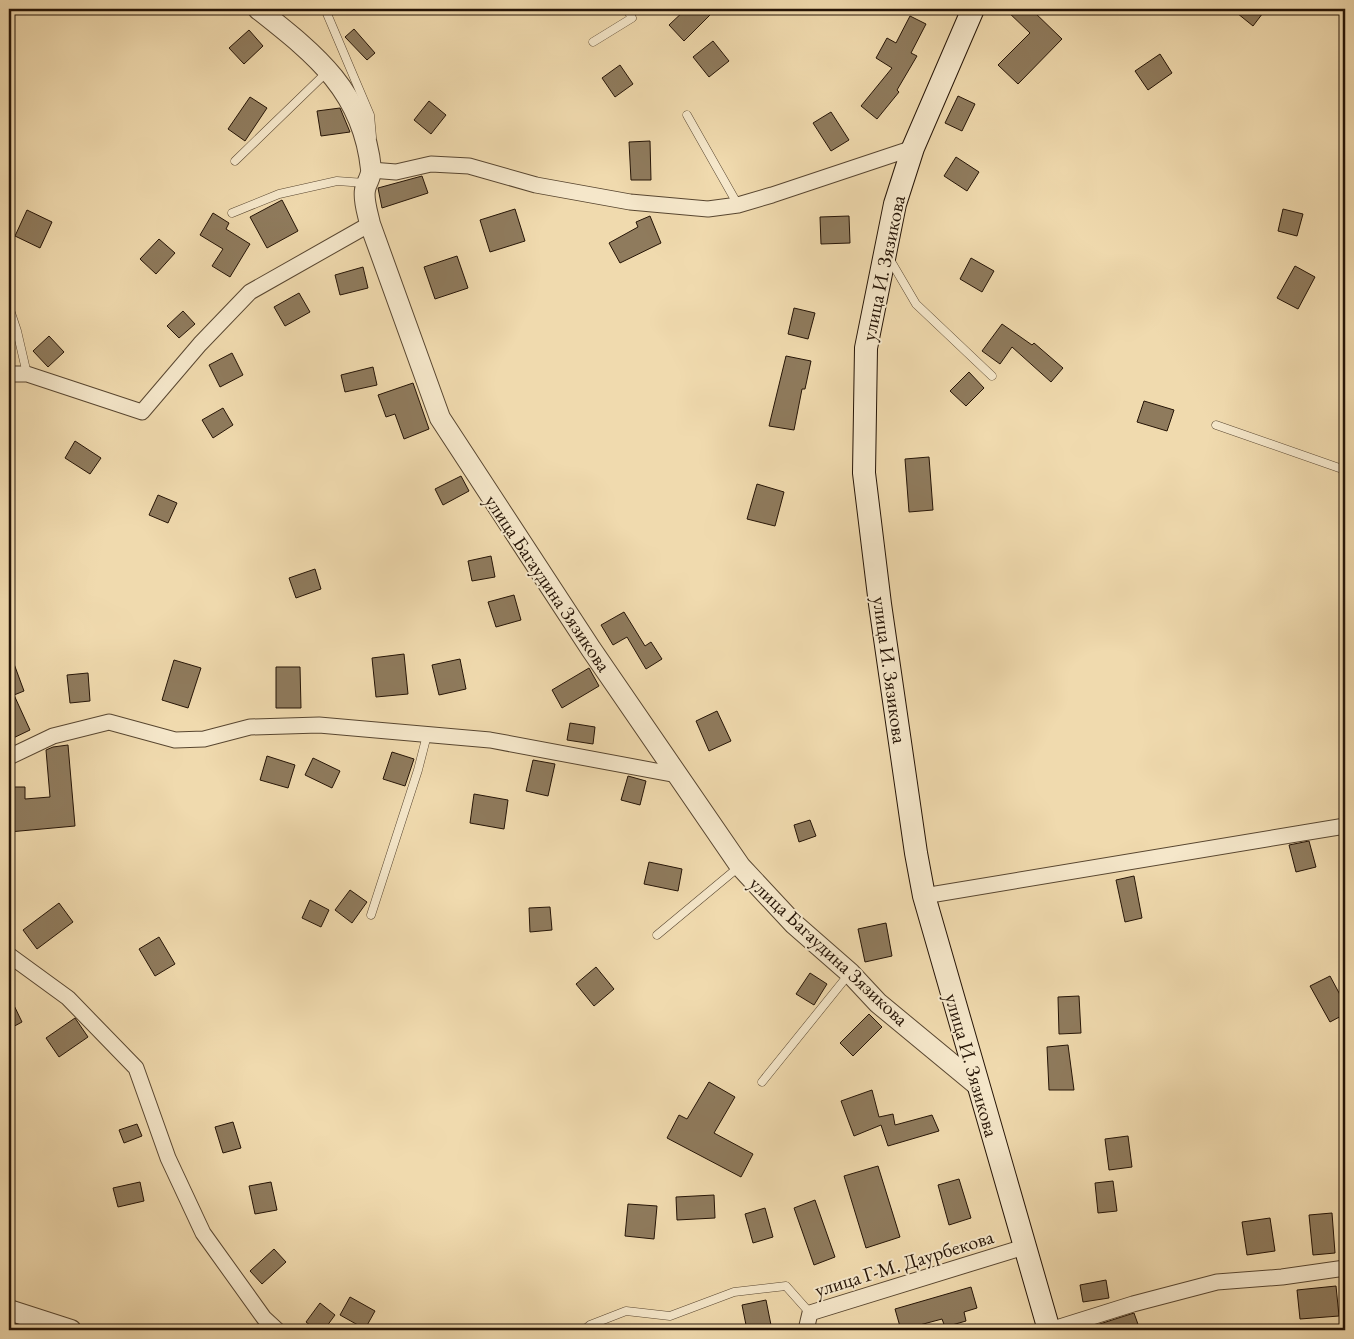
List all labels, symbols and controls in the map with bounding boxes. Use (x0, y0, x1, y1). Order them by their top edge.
street label: улица И. Зязикова (855, 193, 911, 343)
street label: улица Багаудина Зязикова (479, 489, 617, 677)
street label: улица И. Зязикова (867, 595, 913, 745)
street label: улица Багаудина Зязикова (744, 870, 914, 1032)
street label: улица И. Зязикова (939, 990, 1005, 1140)
street label: улица Г-М. Даурбекова (811, 1223, 997, 1303)

